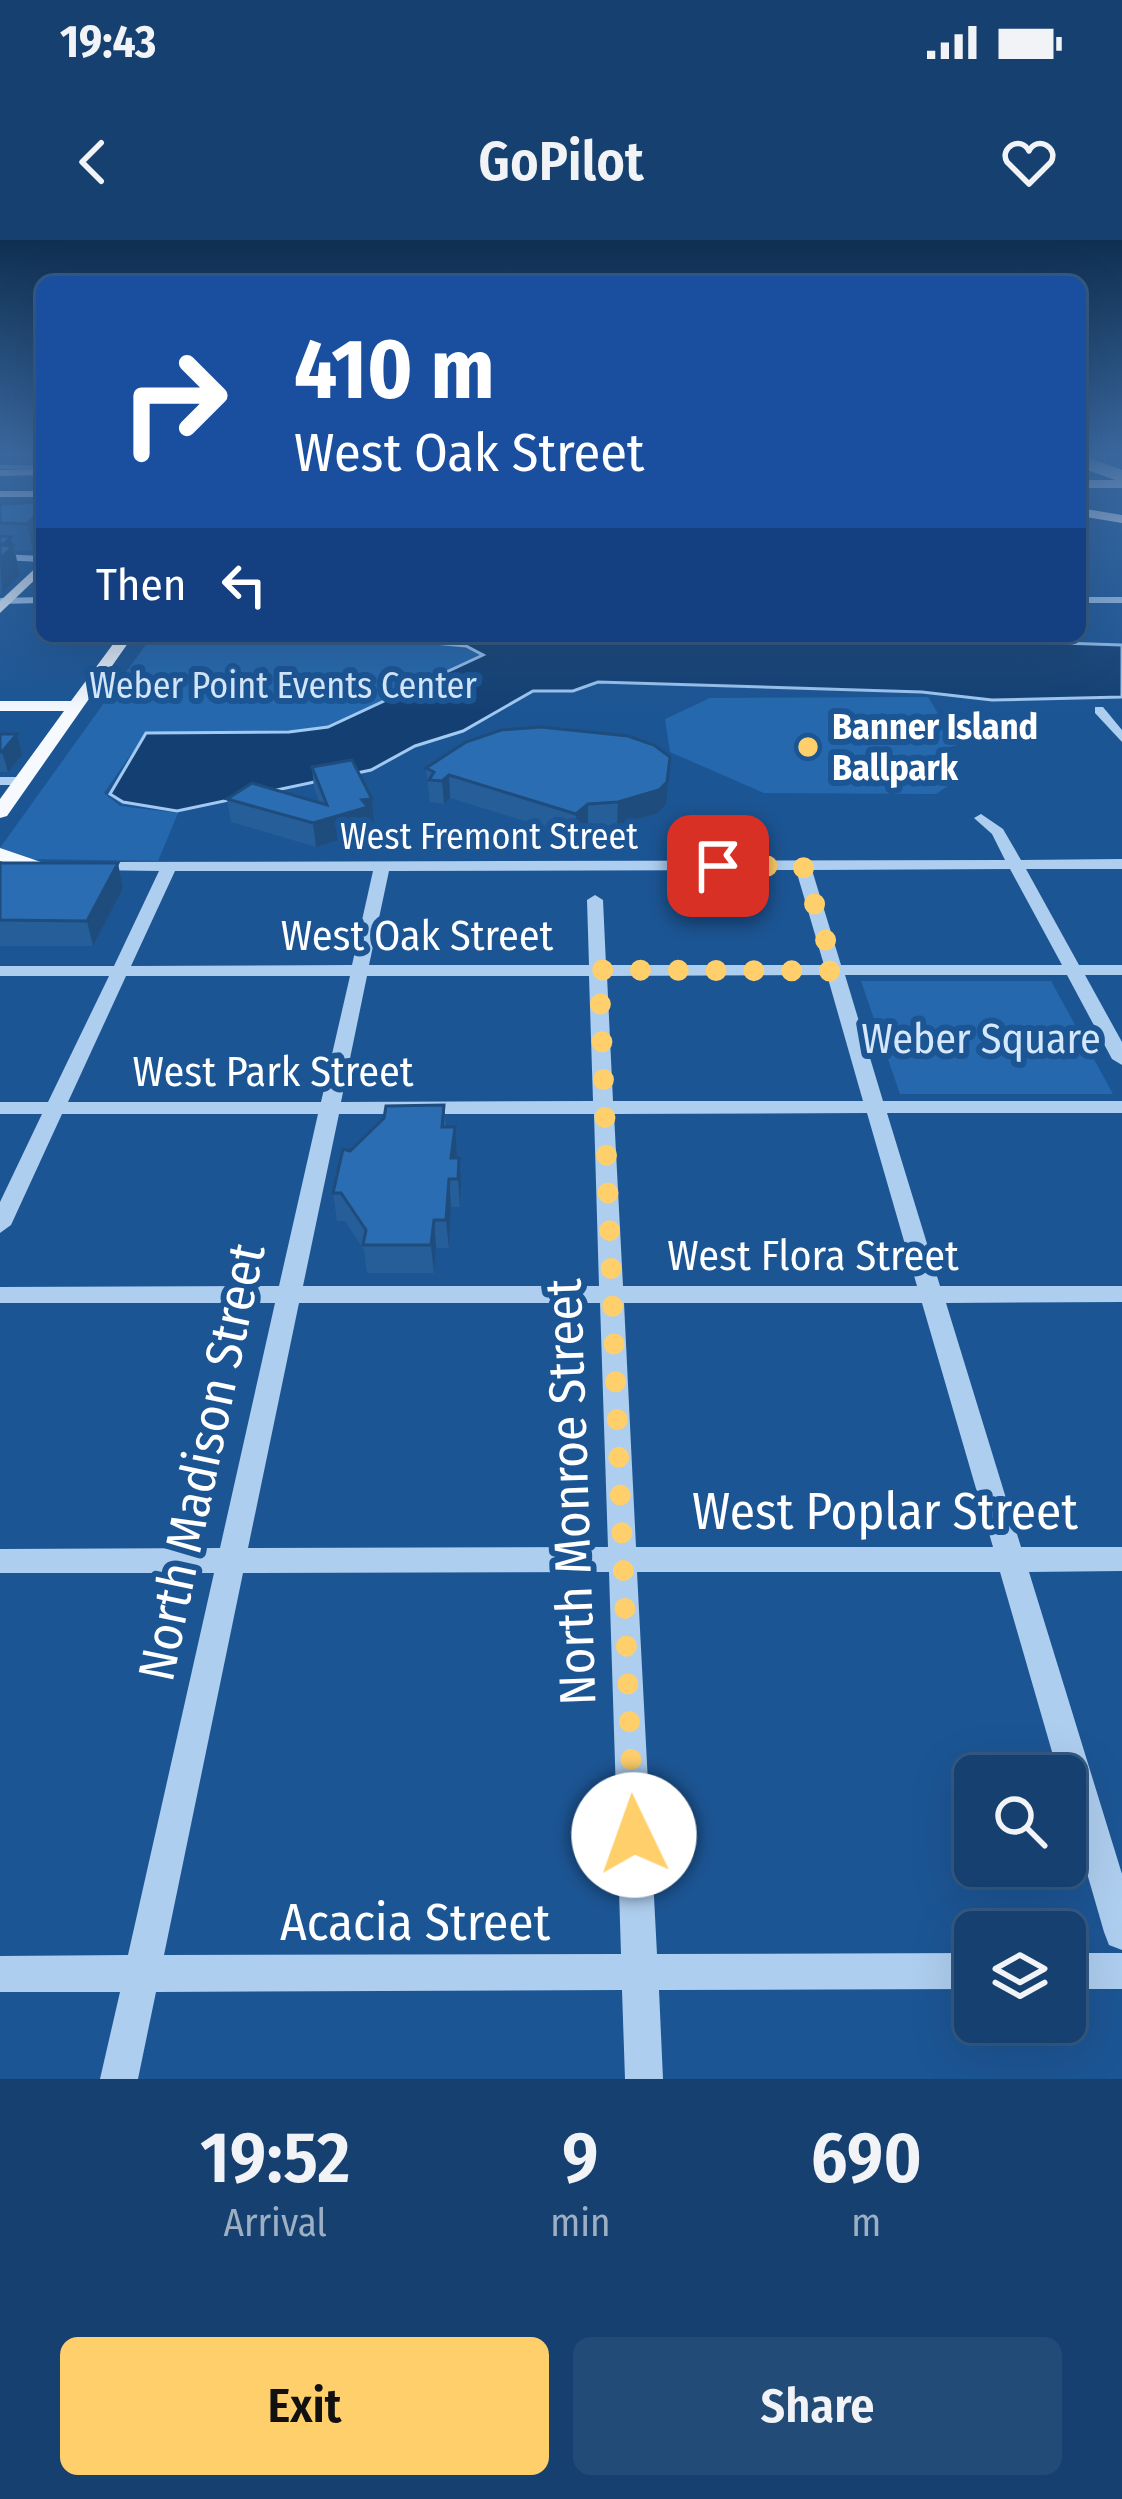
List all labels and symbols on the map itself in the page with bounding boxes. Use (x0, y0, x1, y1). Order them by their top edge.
park label: Weber Point Events Center (89, 664, 477, 708)
place label: Banner Island Ballpark (832, 705, 1038, 790)
marker: Banner Island Ballpark (795, 734, 821, 760)
street label: West Fremont Street (340, 815, 638, 859)
pin (667, 815, 769, 917)
street label: West Oak Street (281, 911, 554, 961)
park label: Weber Square (861, 1014, 1101, 1064)
street label: West Park Street (132, 1047, 414, 1097)
street label: West Flora Street (667, 1231, 959, 1281)
street label: North Madison Street (125, 1238, 279, 1687)
street label: North Monroe Street (533, 1277, 609, 1706)
street label: West Poplar Street (692, 1481, 1078, 1543)
position arrow (571, 1772, 697, 1898)
street label: Acacia Street (280, 1892, 550, 1954)

